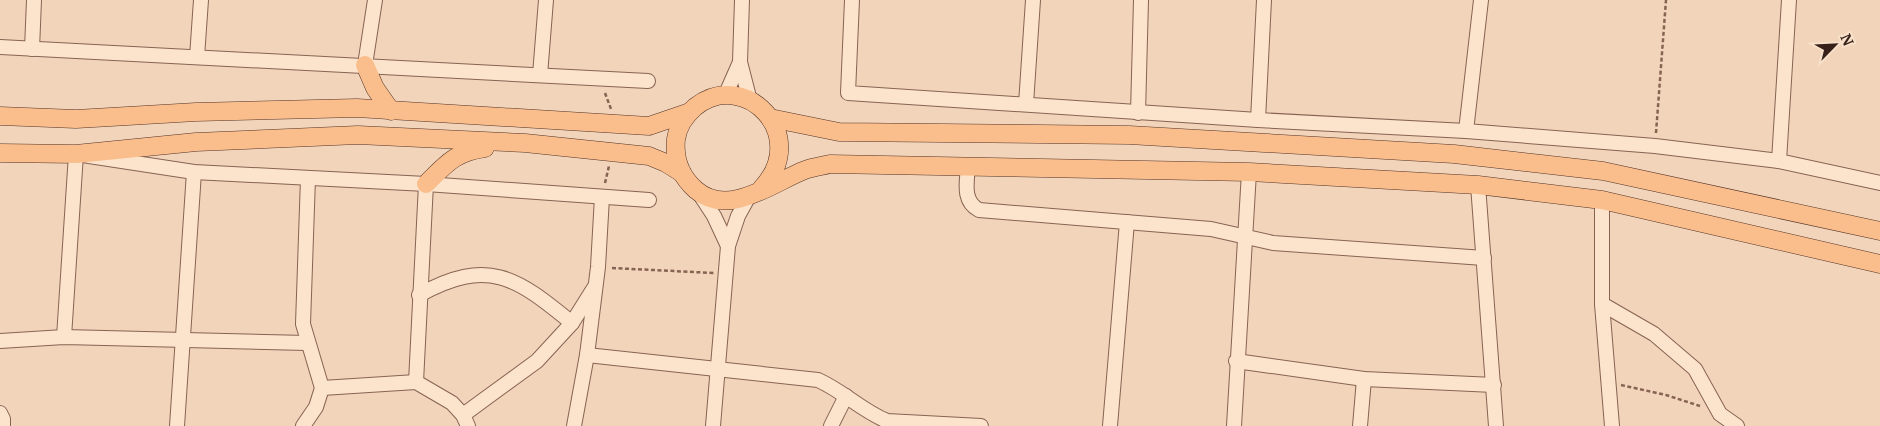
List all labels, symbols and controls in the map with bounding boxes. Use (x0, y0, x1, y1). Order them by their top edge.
north arrow (1810, 20, 1860, 70)
text: N (1836, 31, 1857, 48)

